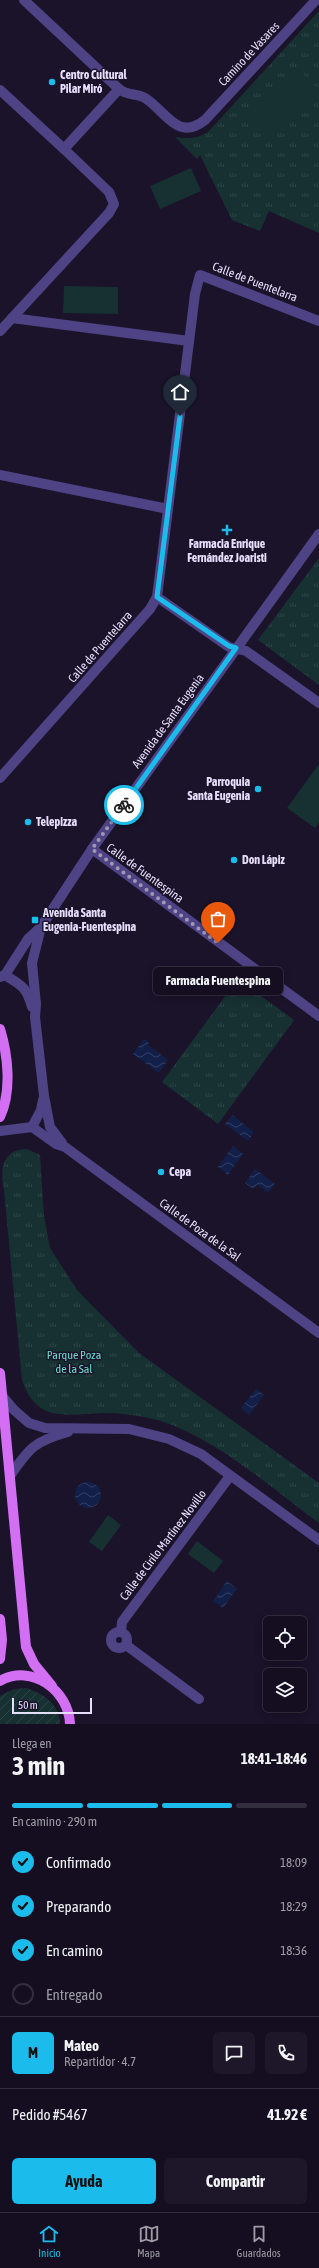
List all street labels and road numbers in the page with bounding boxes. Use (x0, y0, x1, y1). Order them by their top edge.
street label: Camino de Vasares (216, 19, 282, 89)
street label: Calle de Puentelarra (210, 259, 300, 305)
street label: Calle de Puentelarra (65, 608, 135, 686)
street label: Avenida de Santa Eugenia (129, 671, 207, 771)
street label: Calle de Fuentespina (104, 840, 186, 906)
street label: Calle de Poza de la Sal (157, 1196, 244, 1265)
street label: Calle de Cirilo Martínez Novillo (117, 1487, 209, 1603)

